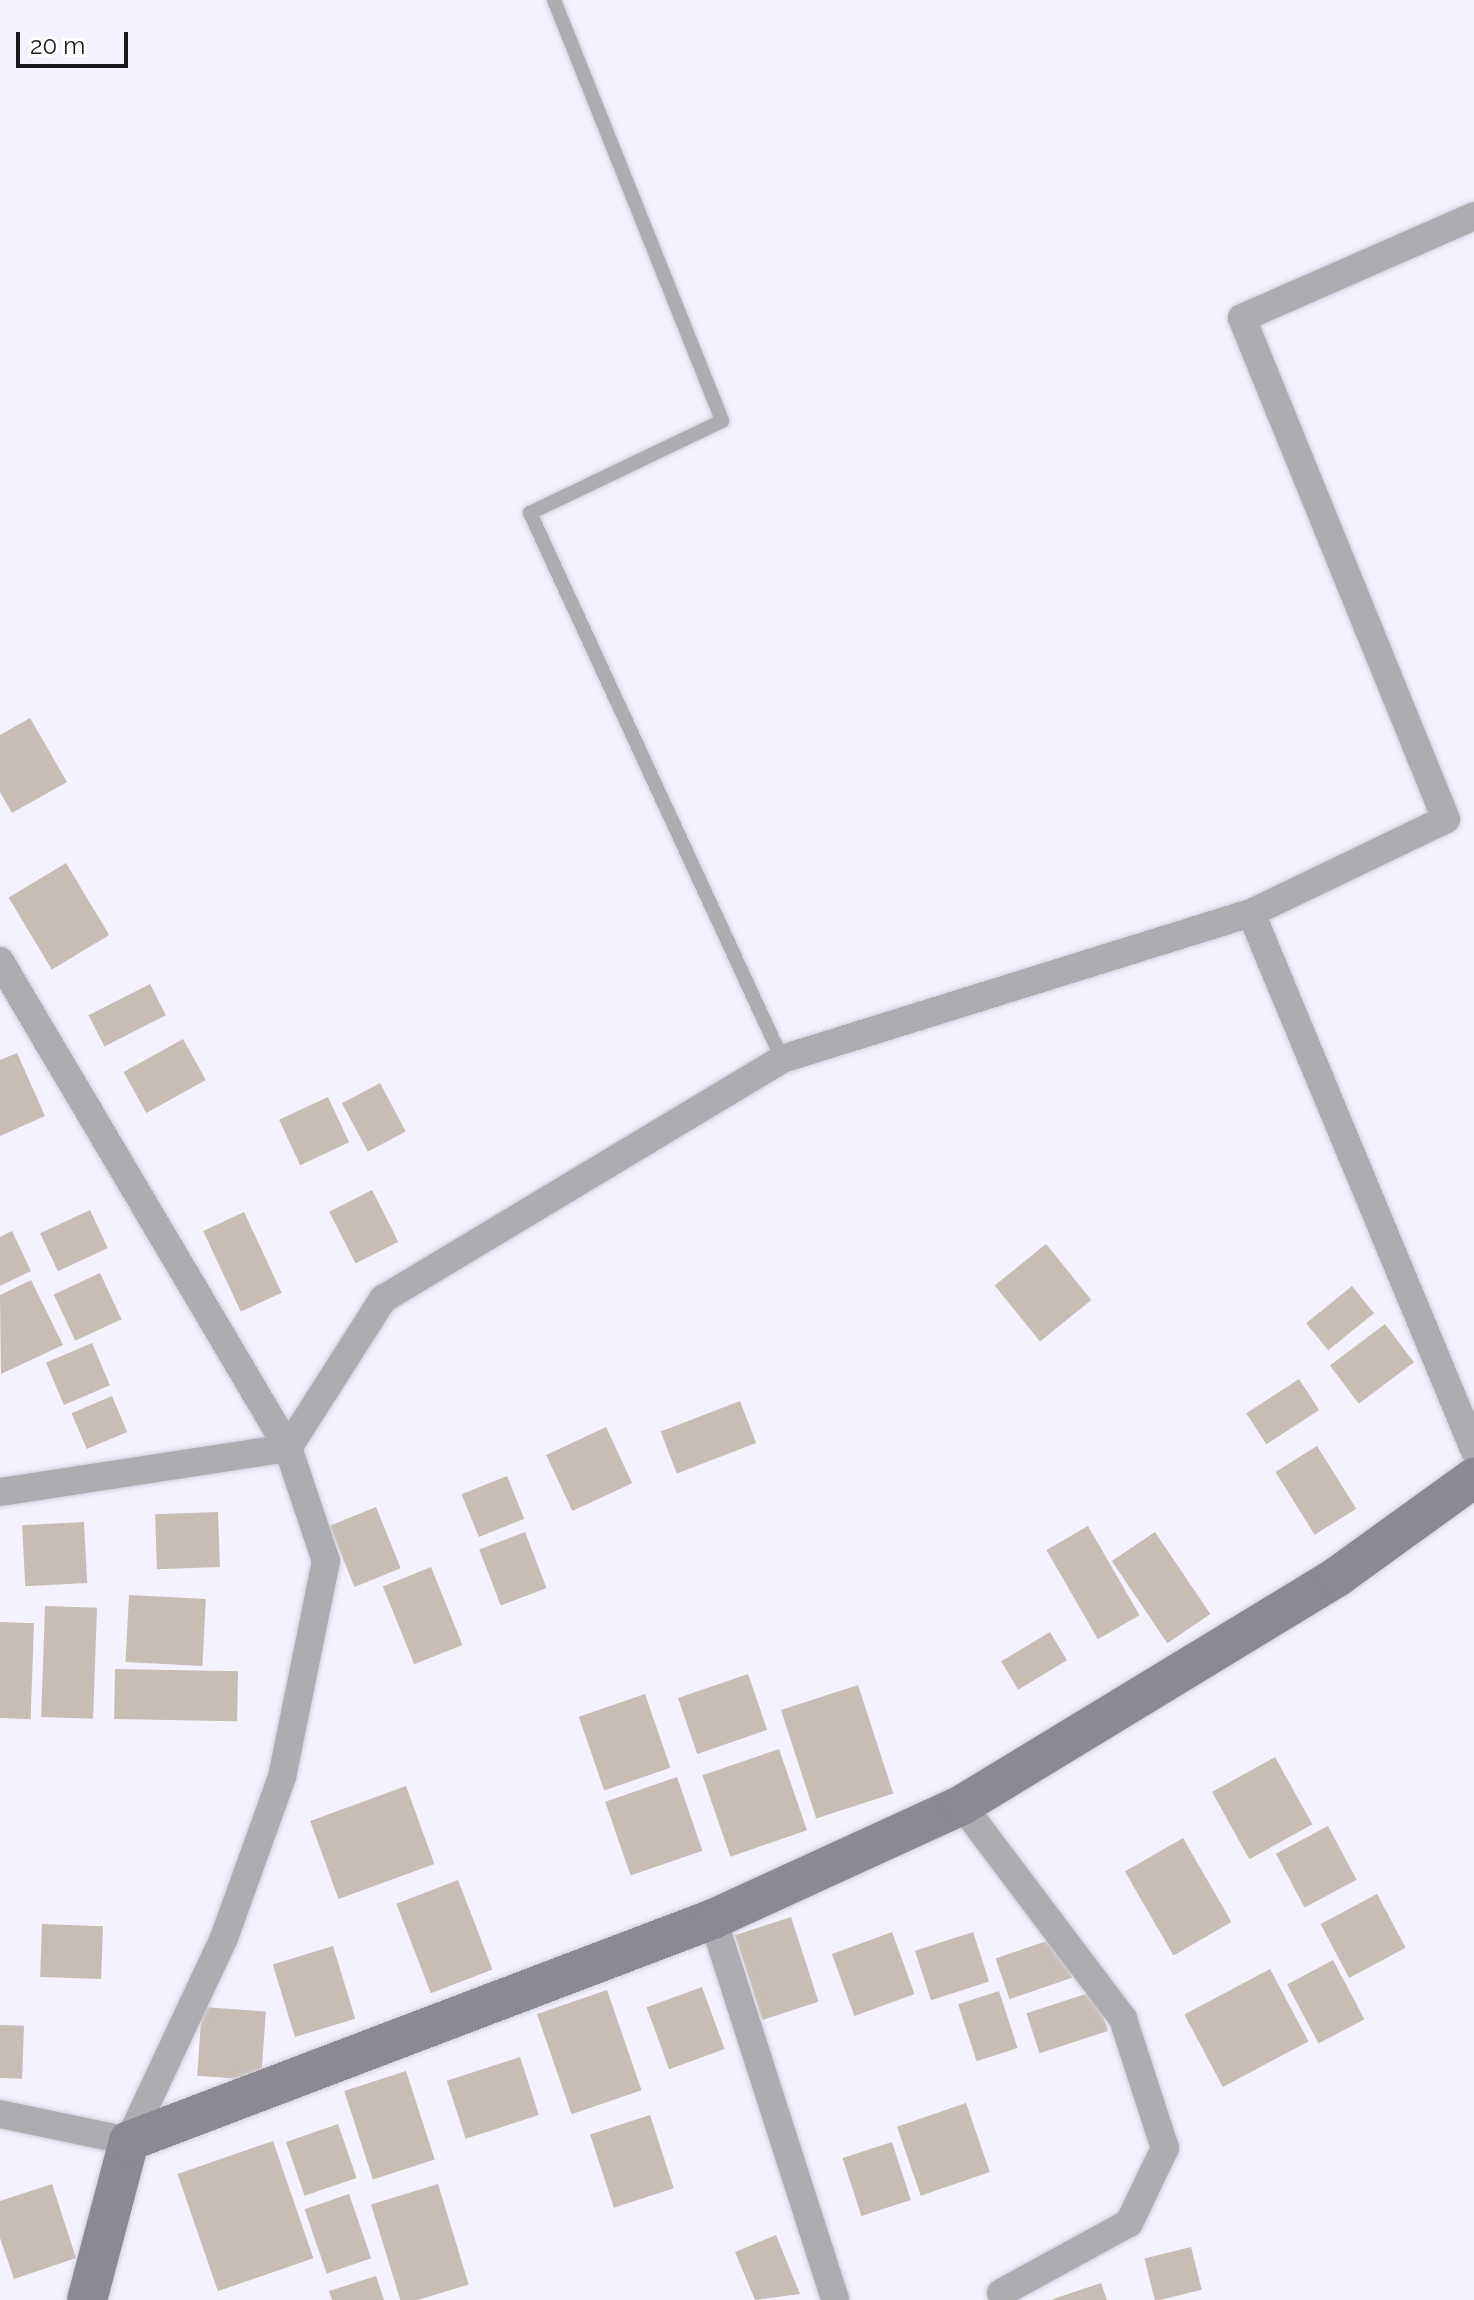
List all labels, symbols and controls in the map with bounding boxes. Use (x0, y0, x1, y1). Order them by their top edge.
scale bar (20, 16, 132, 66)
text: 20 m (30, 31, 85, 60)

